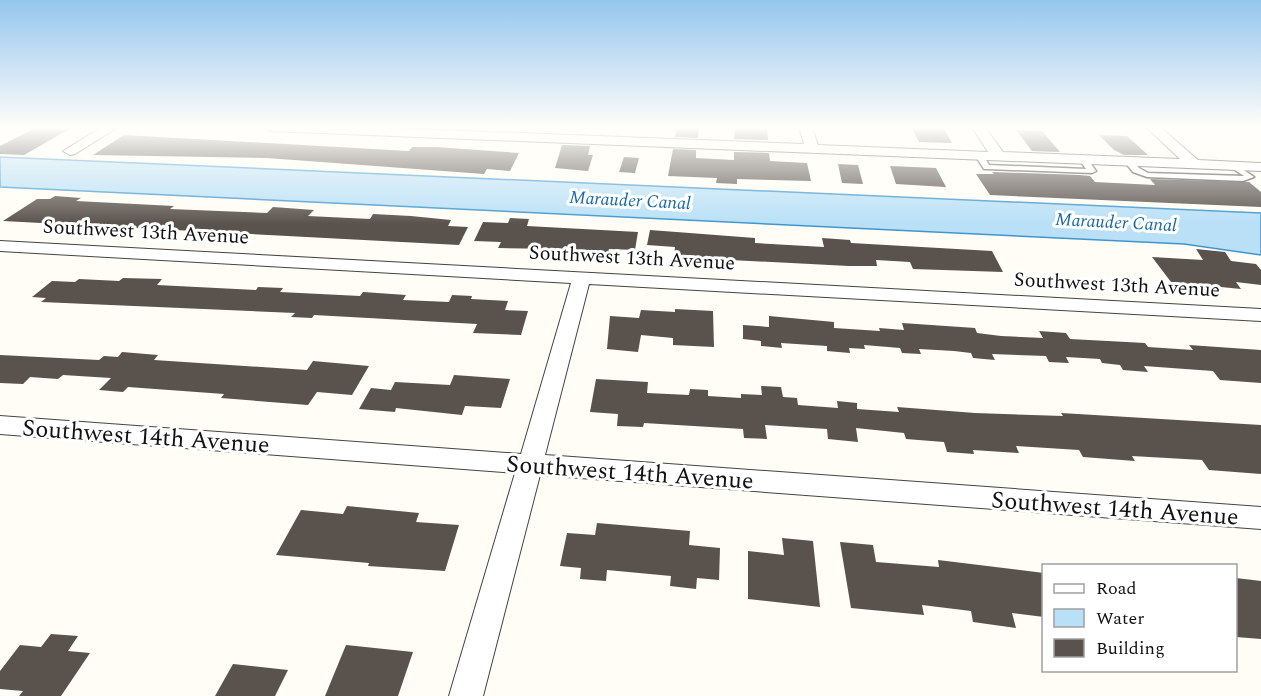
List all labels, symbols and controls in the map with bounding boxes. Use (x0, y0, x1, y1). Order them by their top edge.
water label: Marauder Canal (569, 184, 692, 217)
water label: Marauder Canal (1055, 206, 1178, 239)
street label: Southwest 13th Avenue (42, 212, 250, 252)
street label: Southwest 13th Avenue (528, 238, 736, 278)
street label: Southwest 13th Avenue (1013, 265, 1221, 305)
street label: Southwest 14th Avenue (21, 410, 271, 464)
street label: Southwest 14th Avenue (505, 446, 755, 500)
street label: Southwest 14th Avenue (990, 482, 1240, 536)
legend (1042, 564, 1237, 672)
text: Road (1096, 575, 1137, 602)
text: Water (1096, 605, 1144, 632)
text: Building (1096, 635, 1165, 662)

